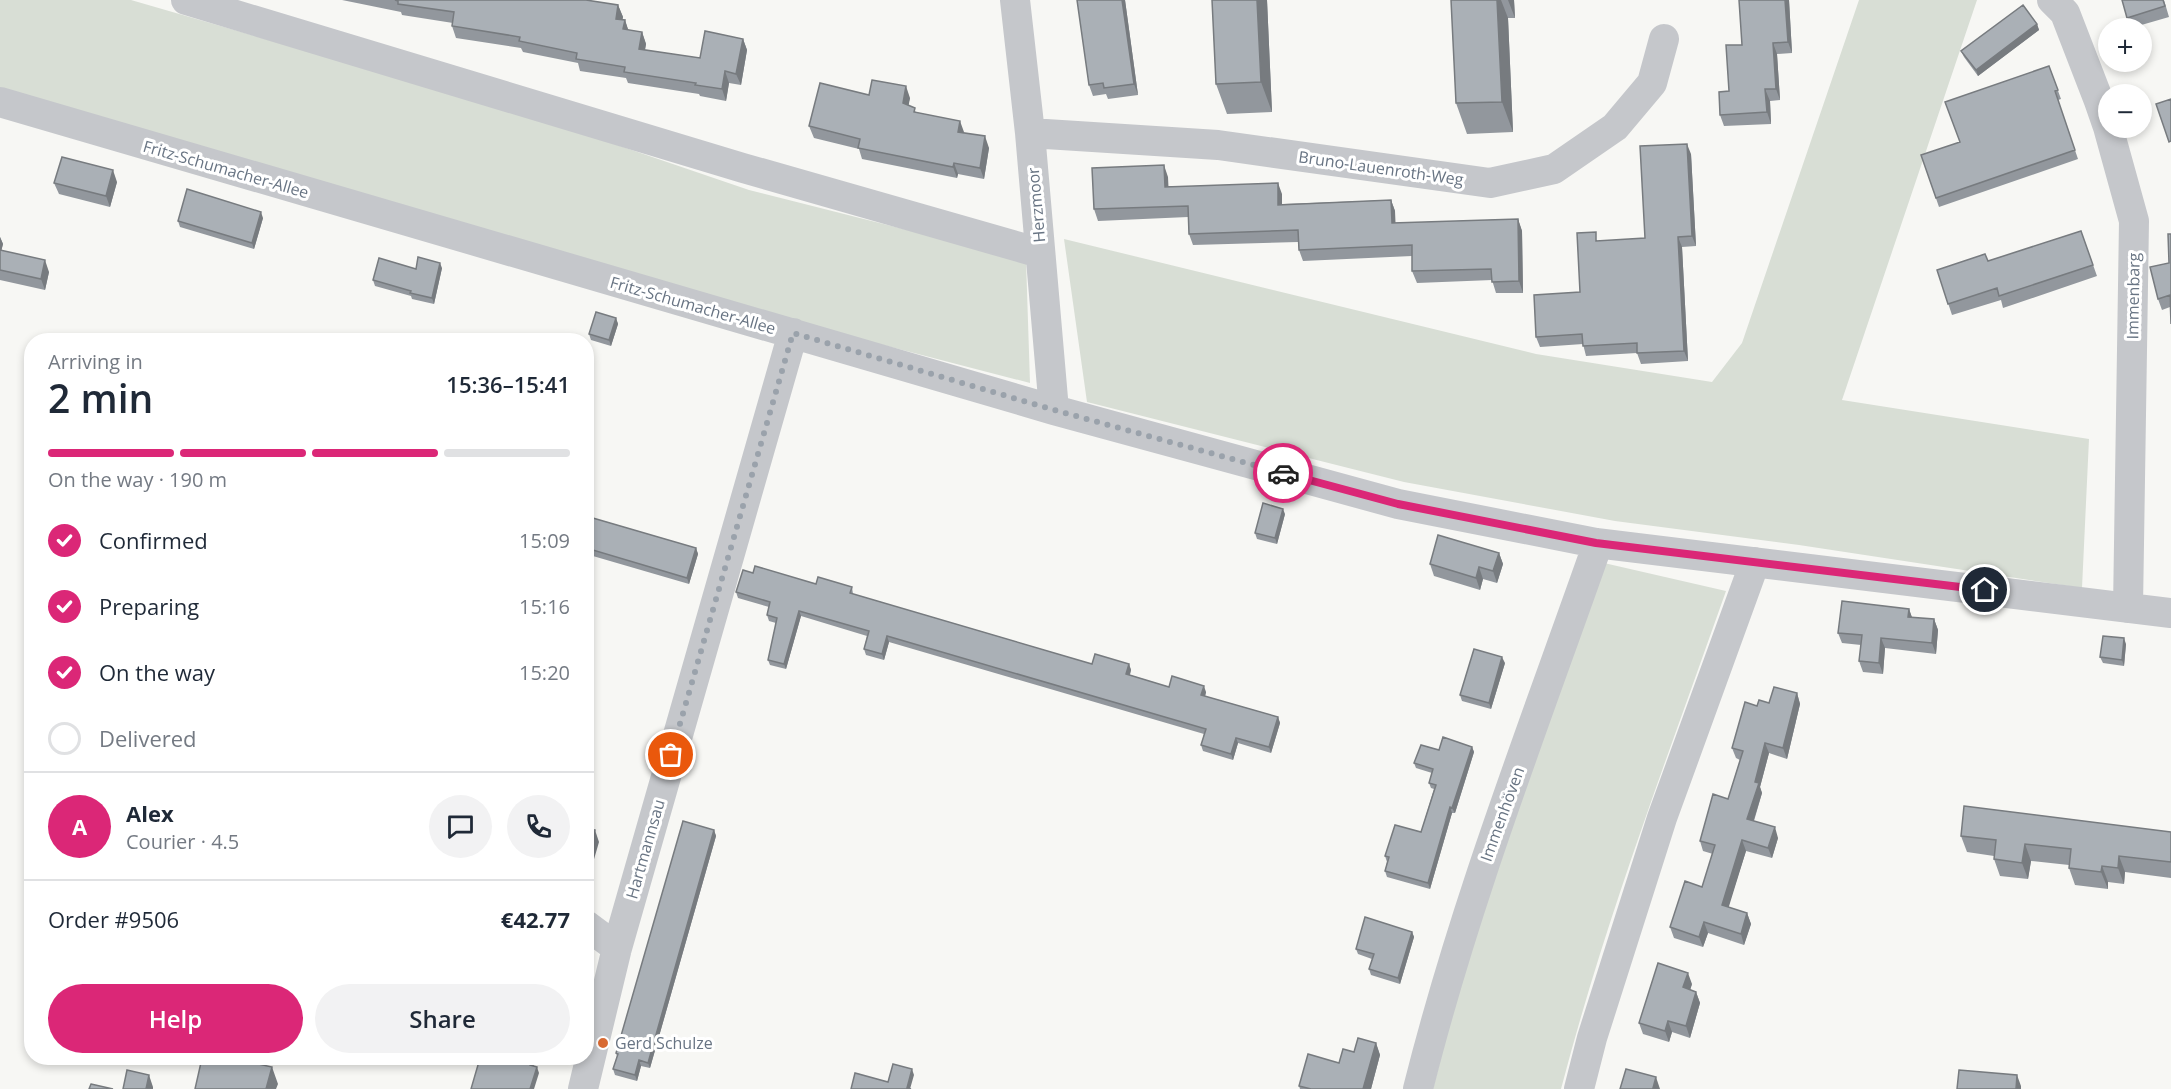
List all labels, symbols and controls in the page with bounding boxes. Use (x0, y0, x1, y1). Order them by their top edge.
map controls (2098, 18, 2152, 138)
button: + (2098, 18, 2152, 72)
button: − (2098, 84, 2152, 138)
street label: Fritz-Schumacher-Allee (141, 135, 311, 203)
street label: Bruno-Lauenroth-Weg (1297, 146, 1465, 191)
street label: Herzmoor (1022, 166, 1050, 244)
street label: Immenbarg (2121, 252, 2145, 340)
street label: Fritz-Schumacher-Allee (608, 271, 778, 339)
text: Arriving in (48, 348, 143, 375)
text: 15:36–15:41 (446, 369, 570, 399)
text: 2 min (48, 371, 153, 424)
courier (1253, 443, 1313, 503)
icon: car (1267, 457, 1300, 490)
text: On the way · 190 m (48, 466, 227, 493)
icon: check (48, 524, 81, 557)
text: Confirmed (99, 525, 208, 555)
text: 15:09 (519, 527, 570, 554)
pin (1959, 564, 2010, 615)
icon: home (1968, 573, 2001, 606)
icon: check (48, 590, 81, 623)
text: Preparing (99, 591, 199, 621)
text: 15:16 (519, 593, 570, 620)
icon: check (48, 656, 81, 689)
text: On the way (99, 657, 215, 687)
text: 15:20 (519, 659, 570, 686)
text: Delivered (99, 723, 197, 753)
pin (645, 729, 696, 780)
icon: bag (654, 738, 687, 771)
street label: Immenhöven (1475, 764, 1529, 864)
button: chat (429, 795, 492, 858)
button: phone (507, 795, 570, 858)
street label: Hartmannsau (620, 797, 670, 901)
text: Alex (126, 798, 174, 828)
text: A (72, 811, 87, 841)
text: Courier · 4.5 (126, 828, 239, 855)
text: Order #9506 (48, 904, 179, 934)
text: €42.77 (501, 904, 570, 934)
button: Help (48, 984, 303, 1053)
button: Share (315, 984, 570, 1053)
place label: Gerd Schulze (615, 1032, 713, 1054)
marker: Gerd Schulze (596, 1036, 610, 1050)

